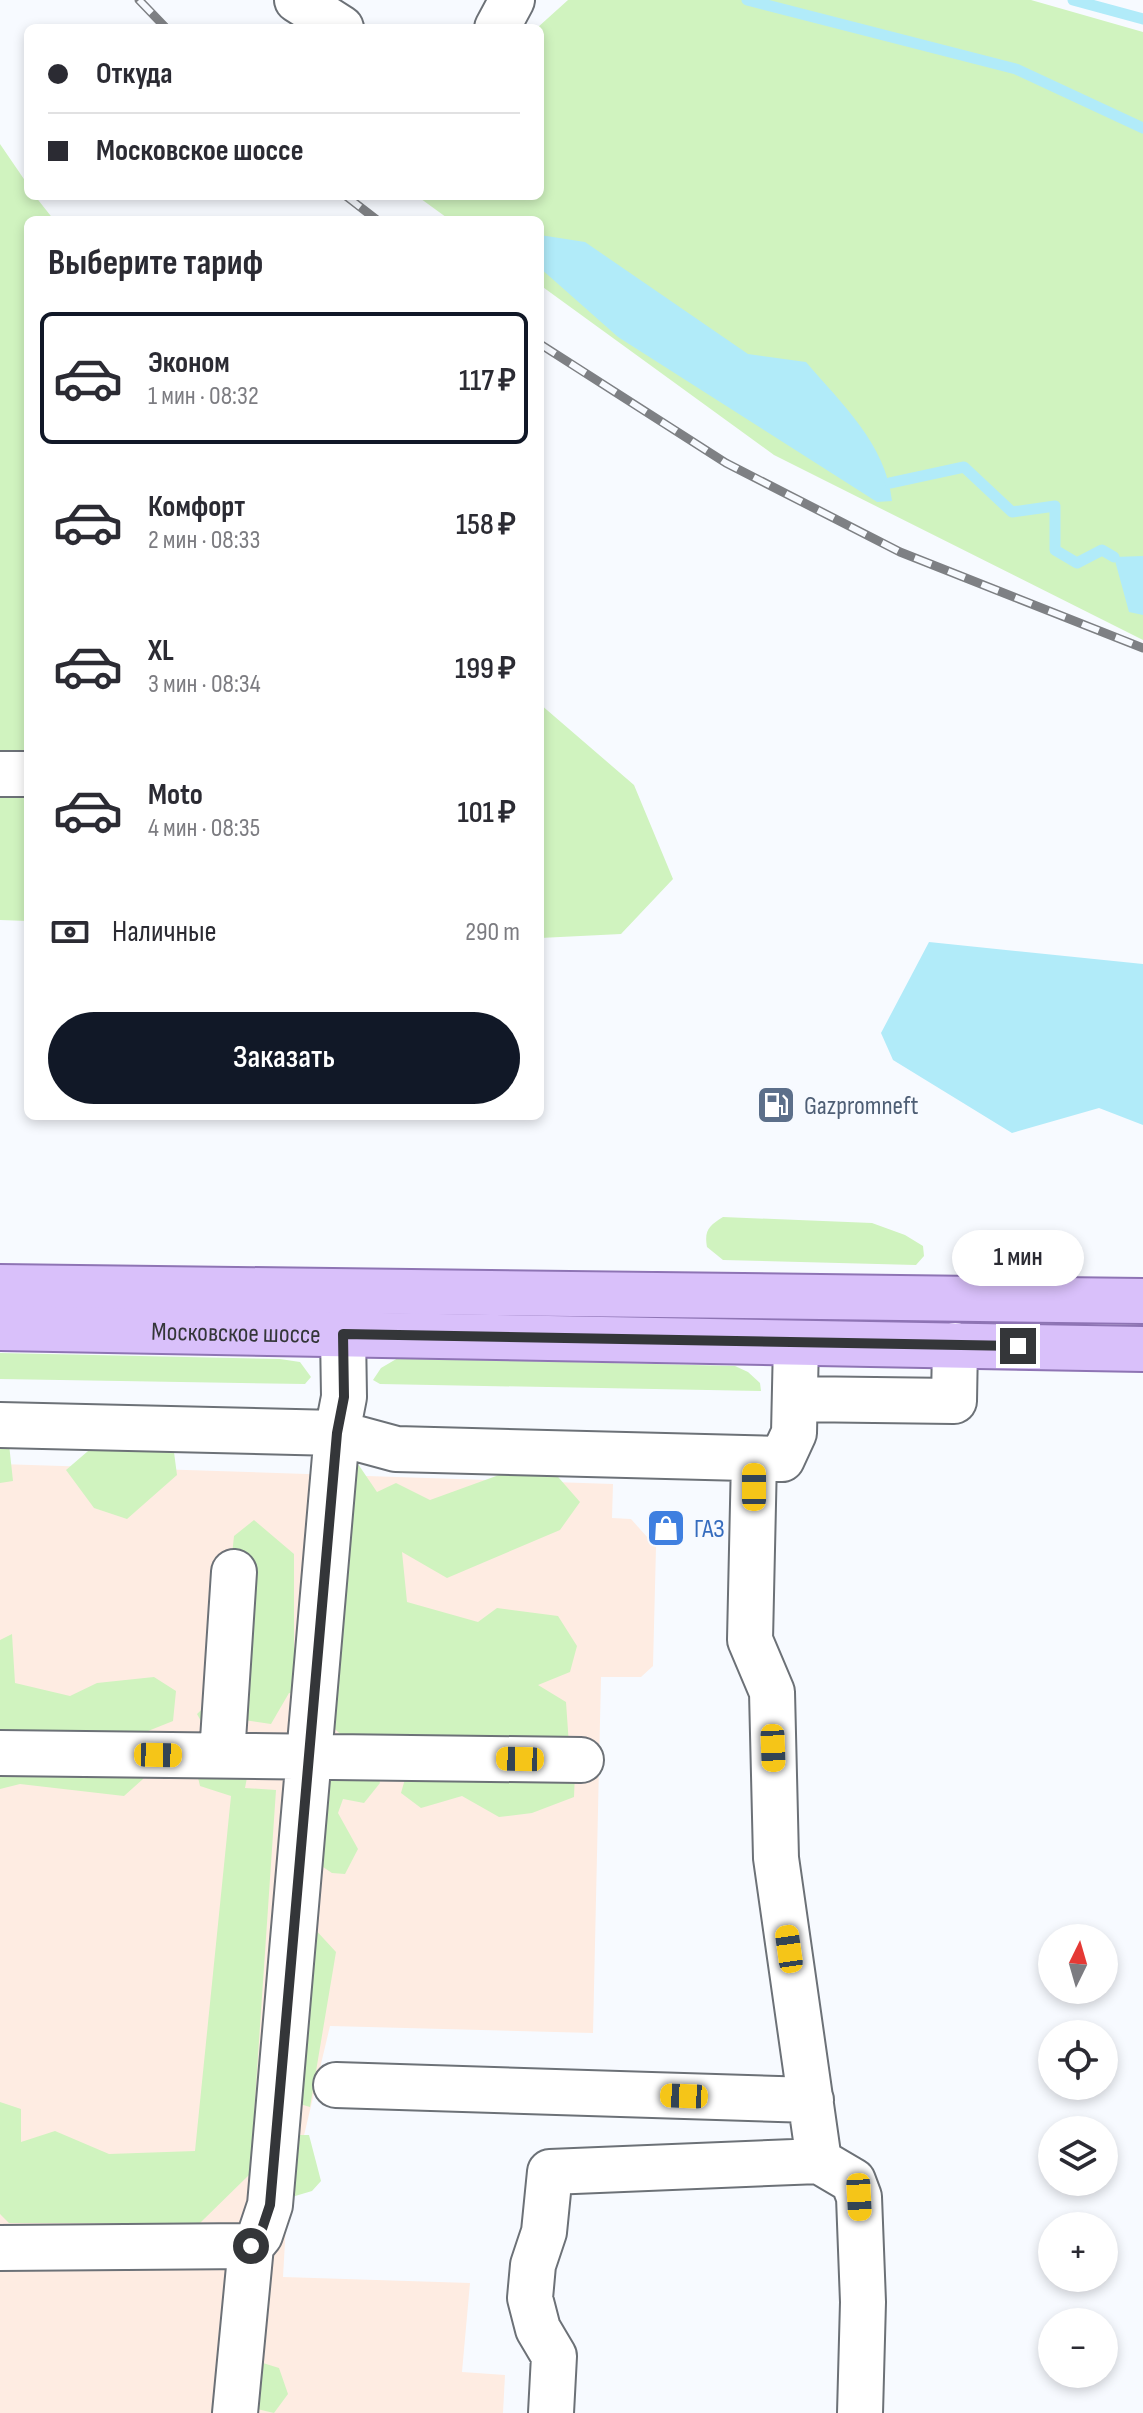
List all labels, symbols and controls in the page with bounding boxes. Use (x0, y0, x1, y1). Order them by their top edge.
text: Откуда (96, 56, 173, 92)
text: Московское шоссе (96, 133, 303, 169)
text: Выберите тариф (48, 242, 263, 285)
icon: car (52, 342, 124, 414)
text: Эконом (148, 345, 230, 381)
text: 117 ₽ (459, 363, 516, 399)
text: 1 мин · 08:32 (148, 381, 259, 412)
icon: car (52, 486, 124, 558)
text: Комфорт (148, 489, 245, 525)
text: 158 ₽ (456, 507, 516, 543)
text: 2 мин · 08:33 (148, 525, 260, 556)
icon: car (52, 630, 124, 702)
text: XL (148, 633, 174, 669)
text: 199 ₽ (455, 651, 516, 687)
text: 3 мин · 08:34 (148, 669, 261, 700)
icon: car (52, 774, 124, 846)
text: Moto (148, 777, 203, 813)
text: 101 ₽ (458, 795, 516, 831)
text: 4 мин · 08:35 (148, 813, 260, 844)
icon: cash (48, 910, 92, 954)
text: Наличные (112, 914, 217, 950)
text: 290 m (465, 917, 520, 948)
button: Заказать (48, 1012, 520, 1104)
fuel station icon: Gazpromneft (755, 1084, 797, 1126)
place label: Gazpromneft (804, 1091, 919, 1122)
callout: 1 мин (952, 1230, 1084, 1286)
text: 1 мин (993, 1242, 1043, 1273)
street label: Московское шоссе (151, 1317, 321, 1351)
route end (1000, 1328, 1036, 1364)
car (742, 1463, 766, 1511)
shop icon: ГАЗ (645, 1507, 687, 1549)
place label: ГАЗ (694, 1514, 725, 1545)
car (760, 1724, 786, 1772)
car (134, 1743, 182, 1767)
car (496, 1747, 544, 1771)
car (774, 1924, 804, 1974)
north arrow (1038, 1924, 1118, 2004)
map controls (1038, 1924, 1118, 2388)
button: locate (1038, 2020, 1118, 2100)
car (660, 2083, 708, 2109)
button: layers (1038, 2116, 1118, 2196)
car (846, 2172, 872, 2222)
button: + (1038, 2212, 1118, 2292)
route start (233, 2228, 269, 2264)
button: − (1038, 2308, 1118, 2388)

